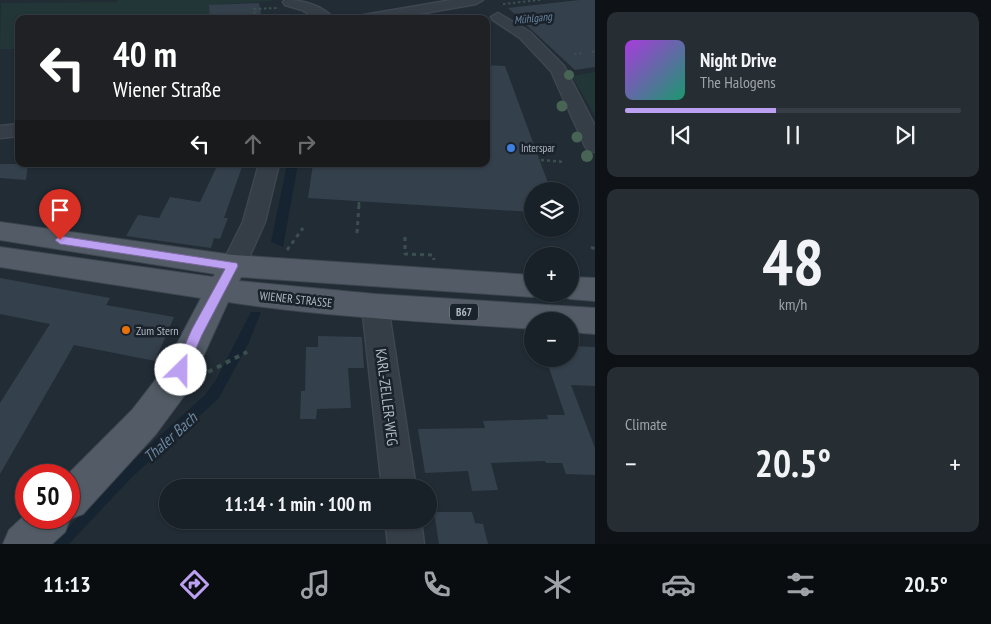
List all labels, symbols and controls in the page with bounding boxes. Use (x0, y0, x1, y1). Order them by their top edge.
water label: Mühlgang (513, 9, 554, 27)
text: 40 m (113, 31, 177, 77)
icon: left (30, 35, 95, 100)
text: Night Drive (700, 48, 777, 72)
text: The Halogens (700, 72, 776, 92)
text: Wiener Straße (113, 75, 221, 103)
icon: previous (667, 121, 695, 149)
icon: pause (779, 121, 807, 149)
icon: next (891, 121, 919, 149)
icon: left (186, 130, 214, 158)
icon: ahead (239, 130, 267, 158)
icon: right (292, 130, 320, 158)
place label: Interspar (521, 141, 555, 155)
marker: Interspar (505, 142, 517, 154)
map controls (524, 182, 579, 367)
button: layers (524, 182, 579, 237)
pin (39, 189, 81, 240)
icon: arrive (46, 196, 74, 224)
text: 48 (762, 219, 824, 303)
button: + (524, 247, 579, 302)
street label: WIENER STRASSE (259, 288, 333, 310)
text: km/h (779, 294, 807, 314)
road number: B67 (450, 304, 478, 320)
button: − (524, 312, 579, 367)
place label: Zum Stern (136, 323, 179, 338)
marker: Zum Stern (120, 324, 132, 336)
position arrow (154, 343, 206, 395)
street label: KARL-ZELLER-WEG (372, 347, 402, 447)
water label: Thaler Bach (139, 407, 202, 466)
text: Climate (625, 414, 667, 434)
text: 20.5° (755, 438, 831, 487)
text: − (625, 445, 637, 482)
text: + (949, 445, 961, 482)
speed limit sign: 50 (15, 464, 80, 529)
text: 11:14 · 1 min · 100 m (225, 492, 371, 516)
icon: directions (177, 567, 212, 602)
icon: music (298, 567, 333, 602)
icon: phone (419, 567, 454, 602)
icon: climate (540, 567, 575, 602)
icon: car (661, 567, 696, 602)
icon: filters (783, 567, 818, 602)
text: 11:13 (43, 570, 91, 598)
text: 20.5° (904, 570, 948, 598)

